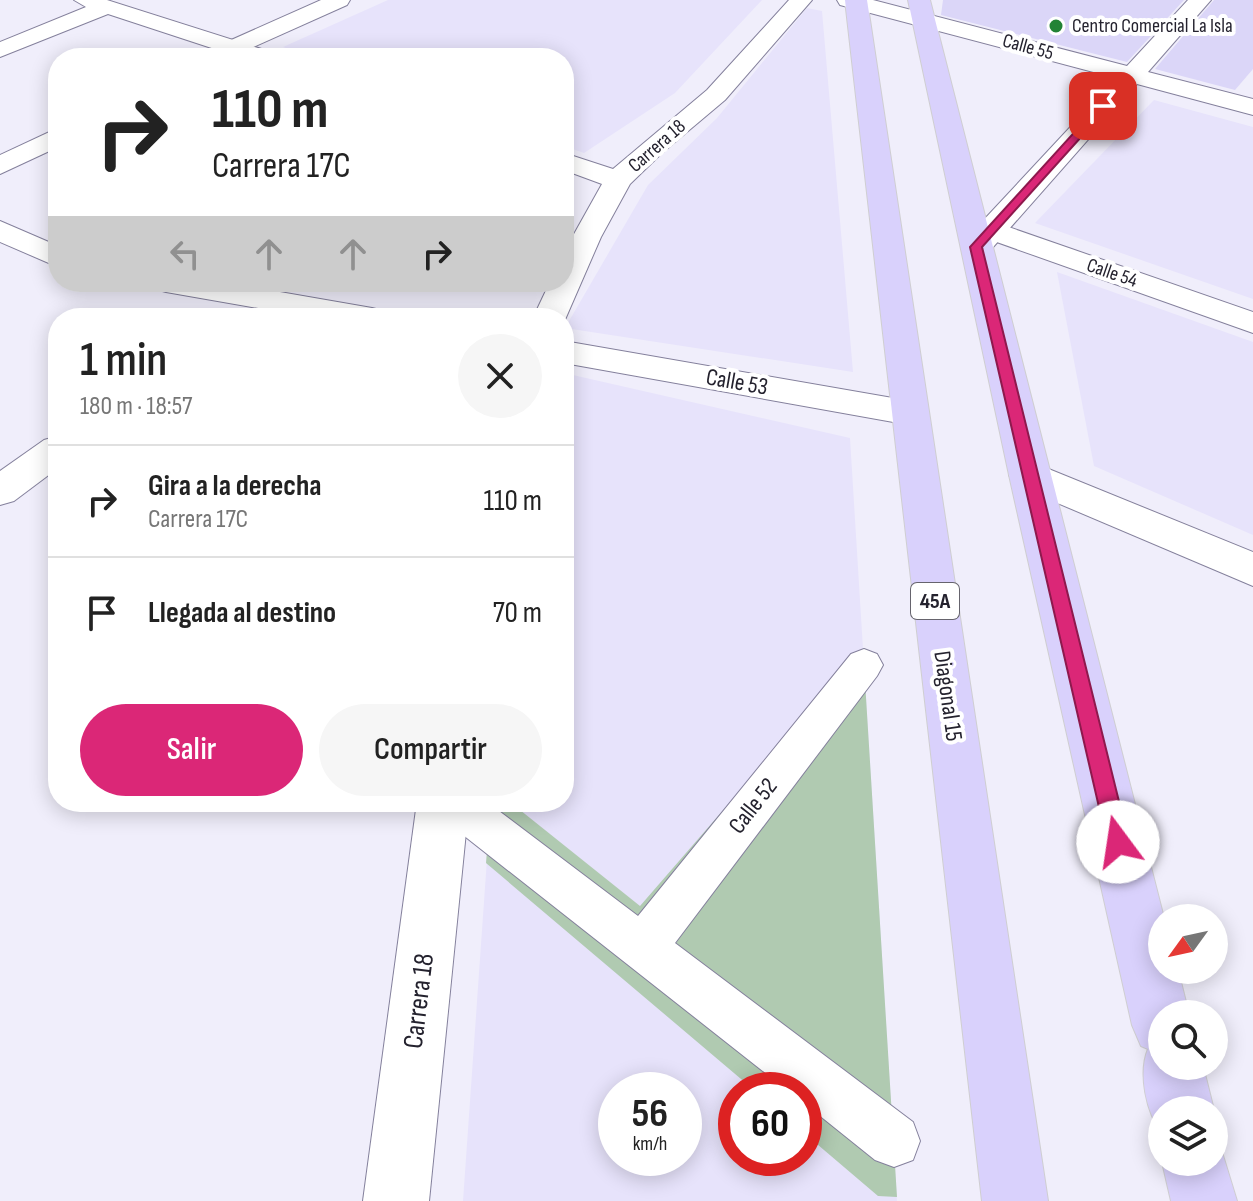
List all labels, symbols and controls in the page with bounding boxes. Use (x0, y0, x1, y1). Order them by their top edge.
place label: Centro Comercial La Isla (1072, 14, 1233, 38)
marker: Centro Comercial La Isla (1047, 17, 1065, 35)
street label: Calle 55 (1000, 29, 1056, 65)
pin (1069, 72, 1137, 140)
text: 110 m (212, 77, 328, 144)
icon: right (80, 80, 184, 184)
icon: arrive (1081, 84, 1125, 128)
street label: Carrera 18 (623, 115, 691, 177)
text: Carrera 17C (212, 145, 351, 188)
icon: left (163, 232, 207, 276)
icon: ahead (247, 232, 291, 276)
icon: ahead (331, 232, 375, 276)
icon: right (415, 232, 459, 276)
street label: Calle 54 (1083, 253, 1141, 293)
text: 1 min (80, 332, 167, 389)
button: close (458, 334, 542, 418)
street label: Calle 53 (704, 362, 770, 402)
text: 180 m · 18:57 (80, 391, 192, 422)
text: Gira a la derecha (148, 468, 322, 504)
icon: right (80, 479, 124, 523)
text: 110 m (484, 483, 542, 519)
text: Carrera 17C (148, 504, 248, 535)
road number: 45A (911, 583, 959, 619)
icon: arrive (80, 591, 124, 635)
text: Llegada al destino (148, 595, 336, 631)
text: 70 m (493, 595, 542, 631)
street label: Diagonal 15 (927, 649, 969, 743)
button: Salir (80, 704, 303, 796)
button: Compartir (319, 704, 542, 796)
street label: Calle 52 (722, 772, 784, 840)
position arrow (1076, 800, 1160, 884)
north arrow (1148, 904, 1228, 984)
map controls (1148, 904, 1228, 1176)
street label: Carrera 18 (397, 952, 441, 1050)
button: search (1148, 1000, 1228, 1080)
speed limit sign: 60 (718, 1072, 822, 1176)
text: 56 (632, 1090, 668, 1138)
button: layers (1148, 1096, 1228, 1176)
text: km/h (633, 1132, 667, 1156)

